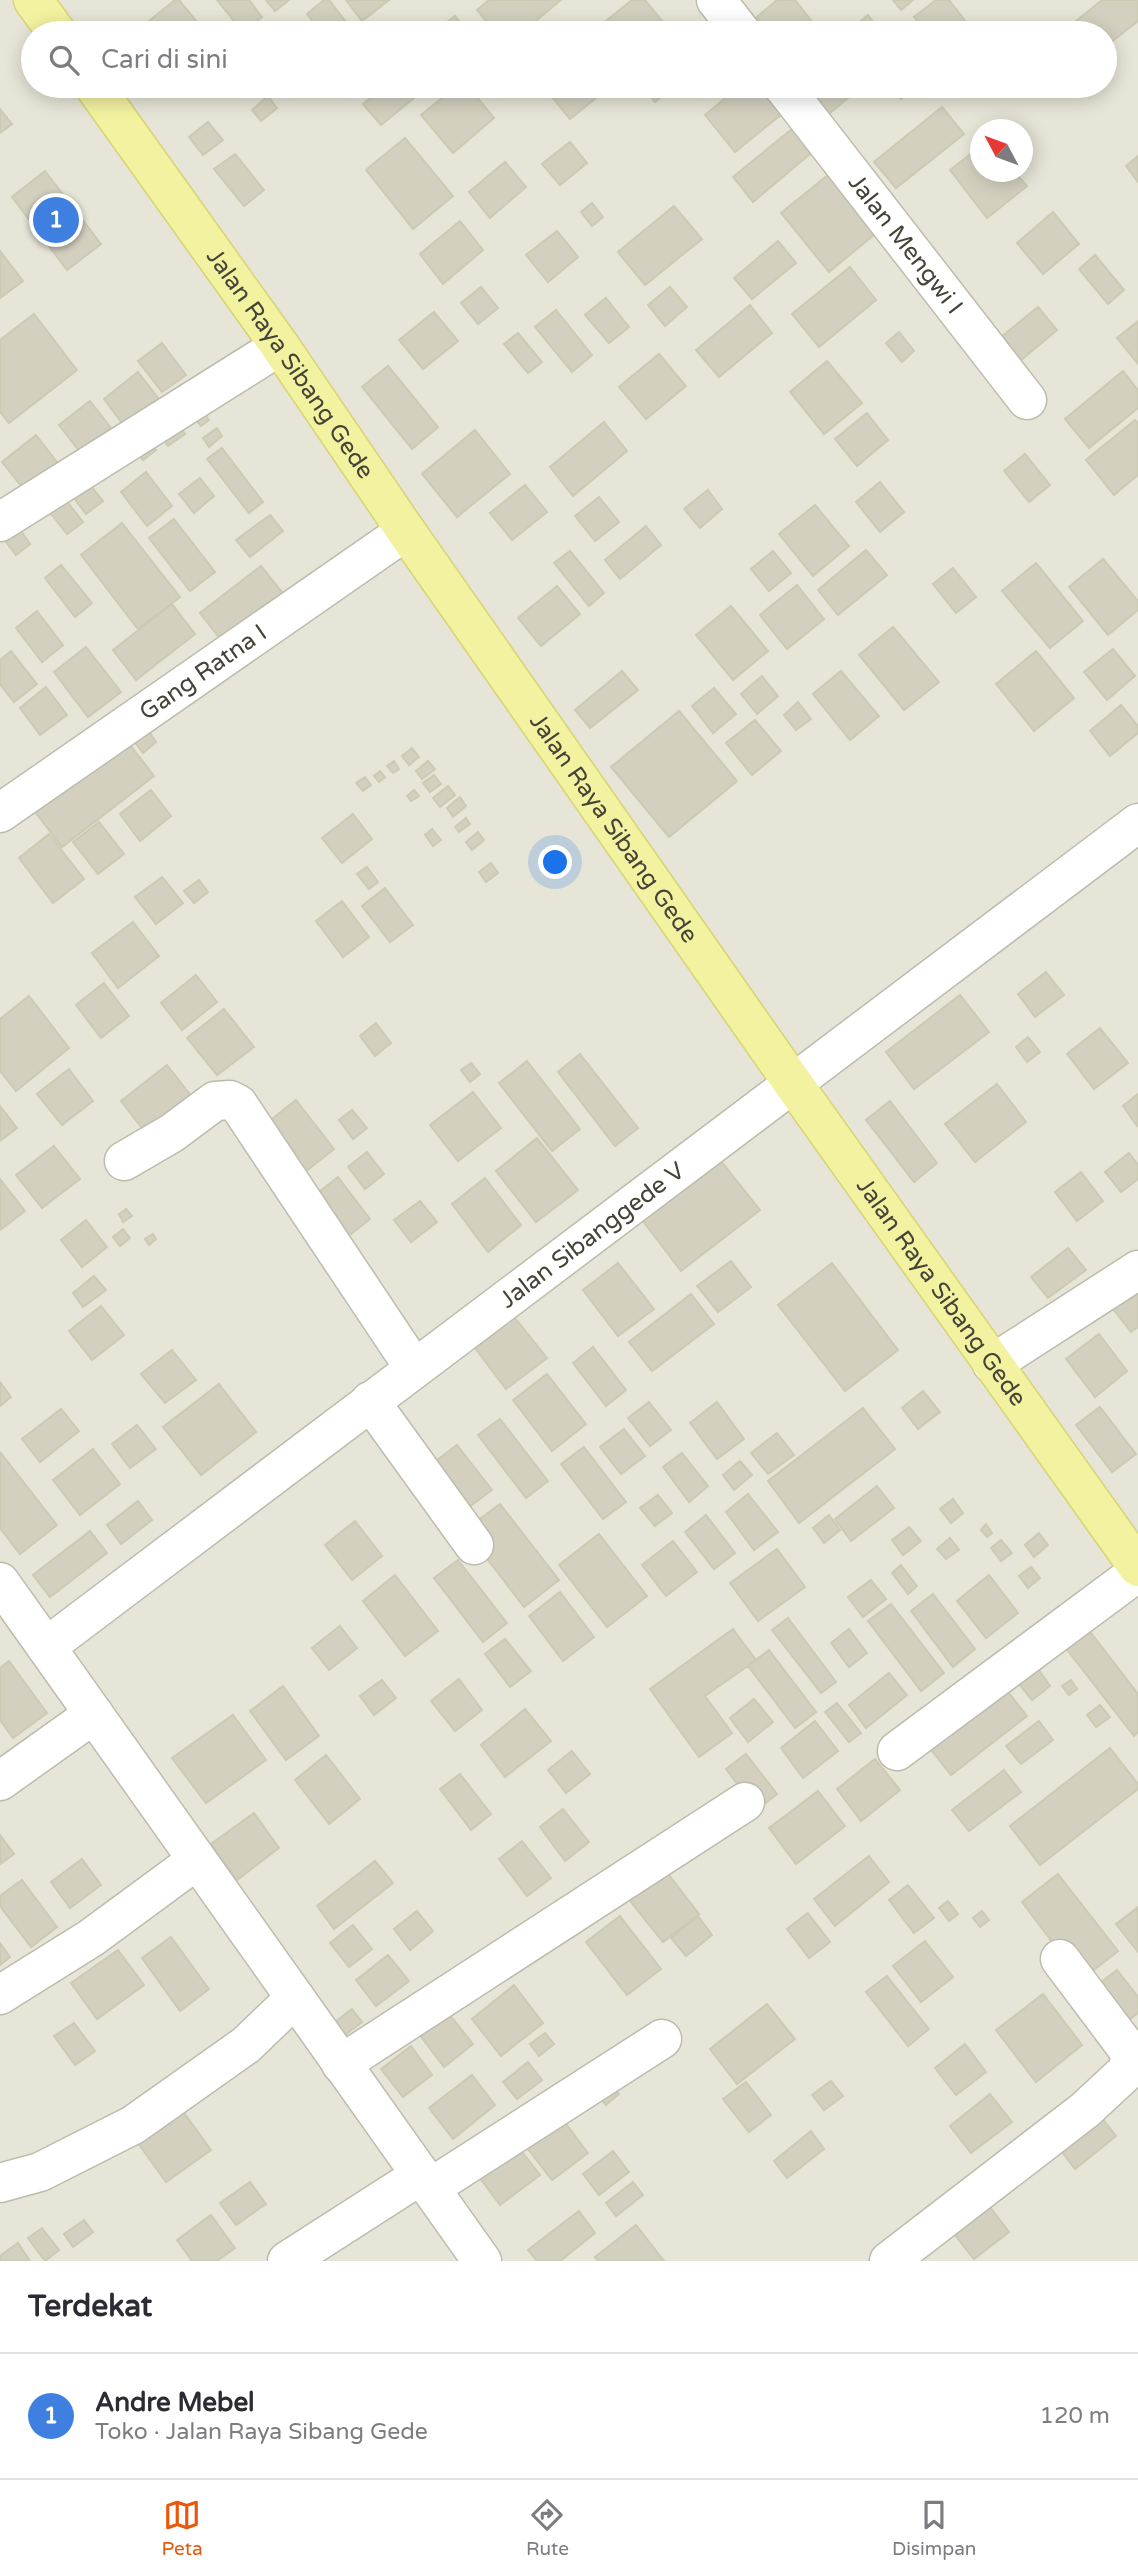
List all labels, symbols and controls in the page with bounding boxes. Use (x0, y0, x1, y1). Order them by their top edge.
search box (21, 21, 1117, 98)
icon: search (45, 41, 83, 79)
text: Cari di sini (101, 44, 228, 75)
north arrow (970, 119, 1033, 182)
street label: Jalan Mengwi I (842, 168, 969, 320)
pin: 1 (33, 194, 79, 246)
street label: Jalan Raya Sibang Gede (200, 243, 380, 484)
street label: Gang Ratna I (134, 618, 272, 727)
street label: Jalan Raya Sibang Gede (523, 708, 704, 949)
your location (538, 845, 572, 879)
street label: Jalan Sibanggede V (494, 1156, 691, 1315)
street label: Jalan Raya Sibang Gede (850, 1172, 1033, 1412)
text: Terdekat (28, 2288, 152, 2325)
text: Andre Mebel (95, 2387, 255, 2418)
text: 1 (44, 2402, 58, 2430)
text: 120 m (1040, 2402, 1110, 2430)
text: Toko · Jalan Raya Sibang Gede (95, 2418, 428, 2446)
tab: Peta (162, 2496, 203, 2560)
tab: Rute (526, 2496, 569, 2560)
tab: Disimpan (892, 2496, 976, 2560)

